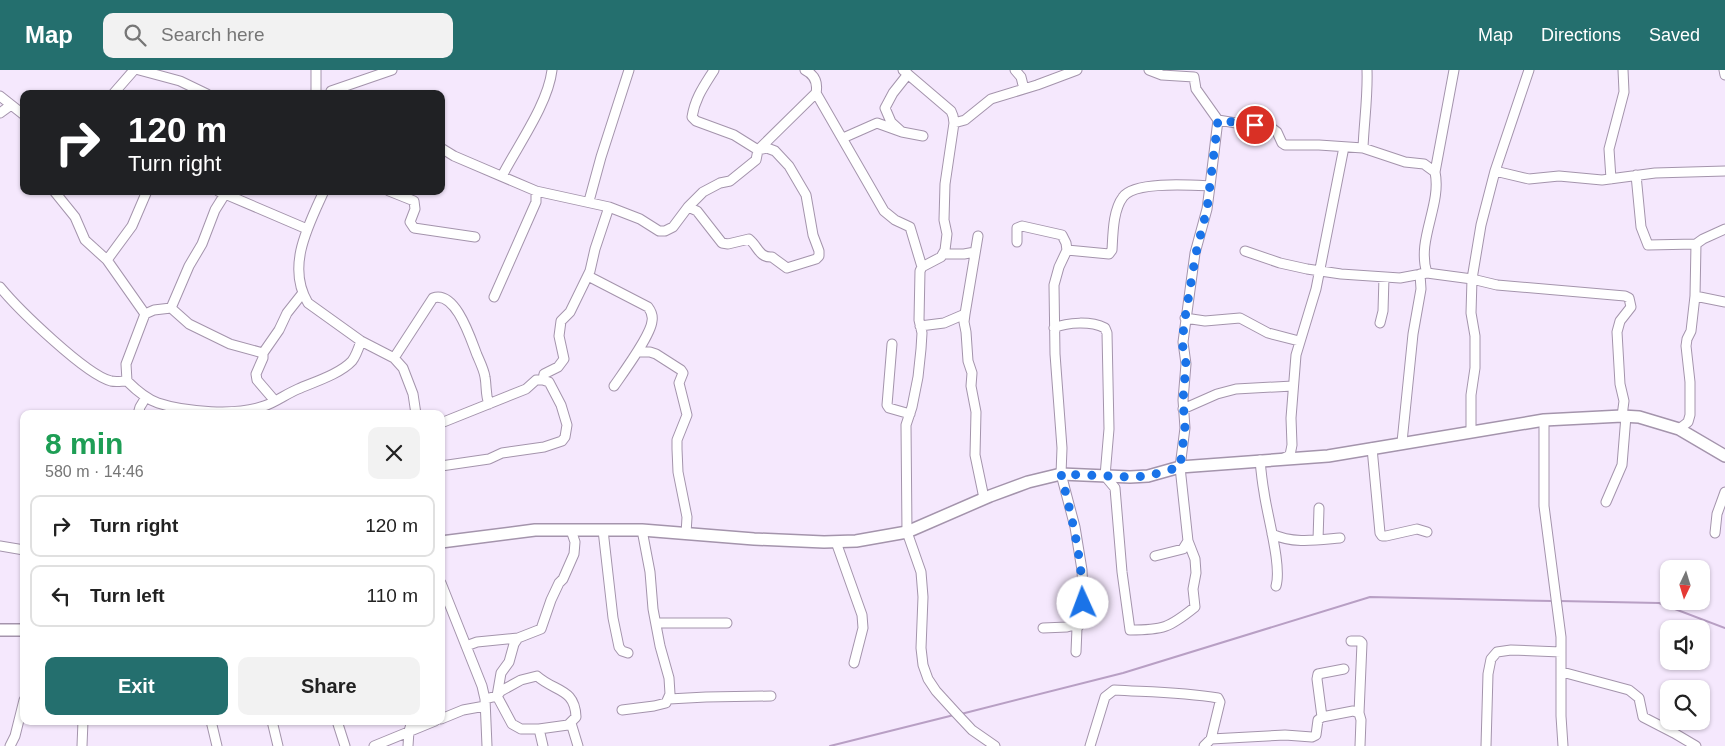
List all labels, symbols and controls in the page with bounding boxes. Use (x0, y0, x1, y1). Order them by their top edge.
search box (103, 13, 453, 58)
text: Map (25, 21, 73, 48)
icon: search (121, 21, 149, 49)
text: Search here (161, 24, 265, 45)
text: Map (1478, 25, 1513, 45)
text: Directions (1541, 25, 1621, 45)
text: Saved (1649, 25, 1700, 45)
pin (1234, 104, 1276, 146)
icon: right (45, 110, 110, 175)
text: 120 m (128, 110, 227, 149)
icon: arrive (1241, 111, 1269, 139)
text: Turn right (128, 151, 221, 176)
text: 8 min (45, 427, 123, 460)
button: close (368, 427, 420, 479)
text: 580 m · 14:46 (45, 463, 144, 480)
icon: right (47, 512, 75, 540)
text: Turn right (90, 515, 178, 536)
text: 120 m (365, 515, 418, 536)
north arrow (1660, 560, 1710, 610)
map controls (1660, 560, 1710, 730)
position arrow (1056, 576, 1108, 628)
icon: left (47, 582, 75, 610)
text: Turn left (90, 585, 165, 606)
text: 110 m (367, 585, 418, 606)
button: sound (1660, 620, 1710, 670)
button: Exit (45, 657, 228, 715)
button: Share (238, 657, 420, 715)
button: search (1660, 680, 1710, 730)

